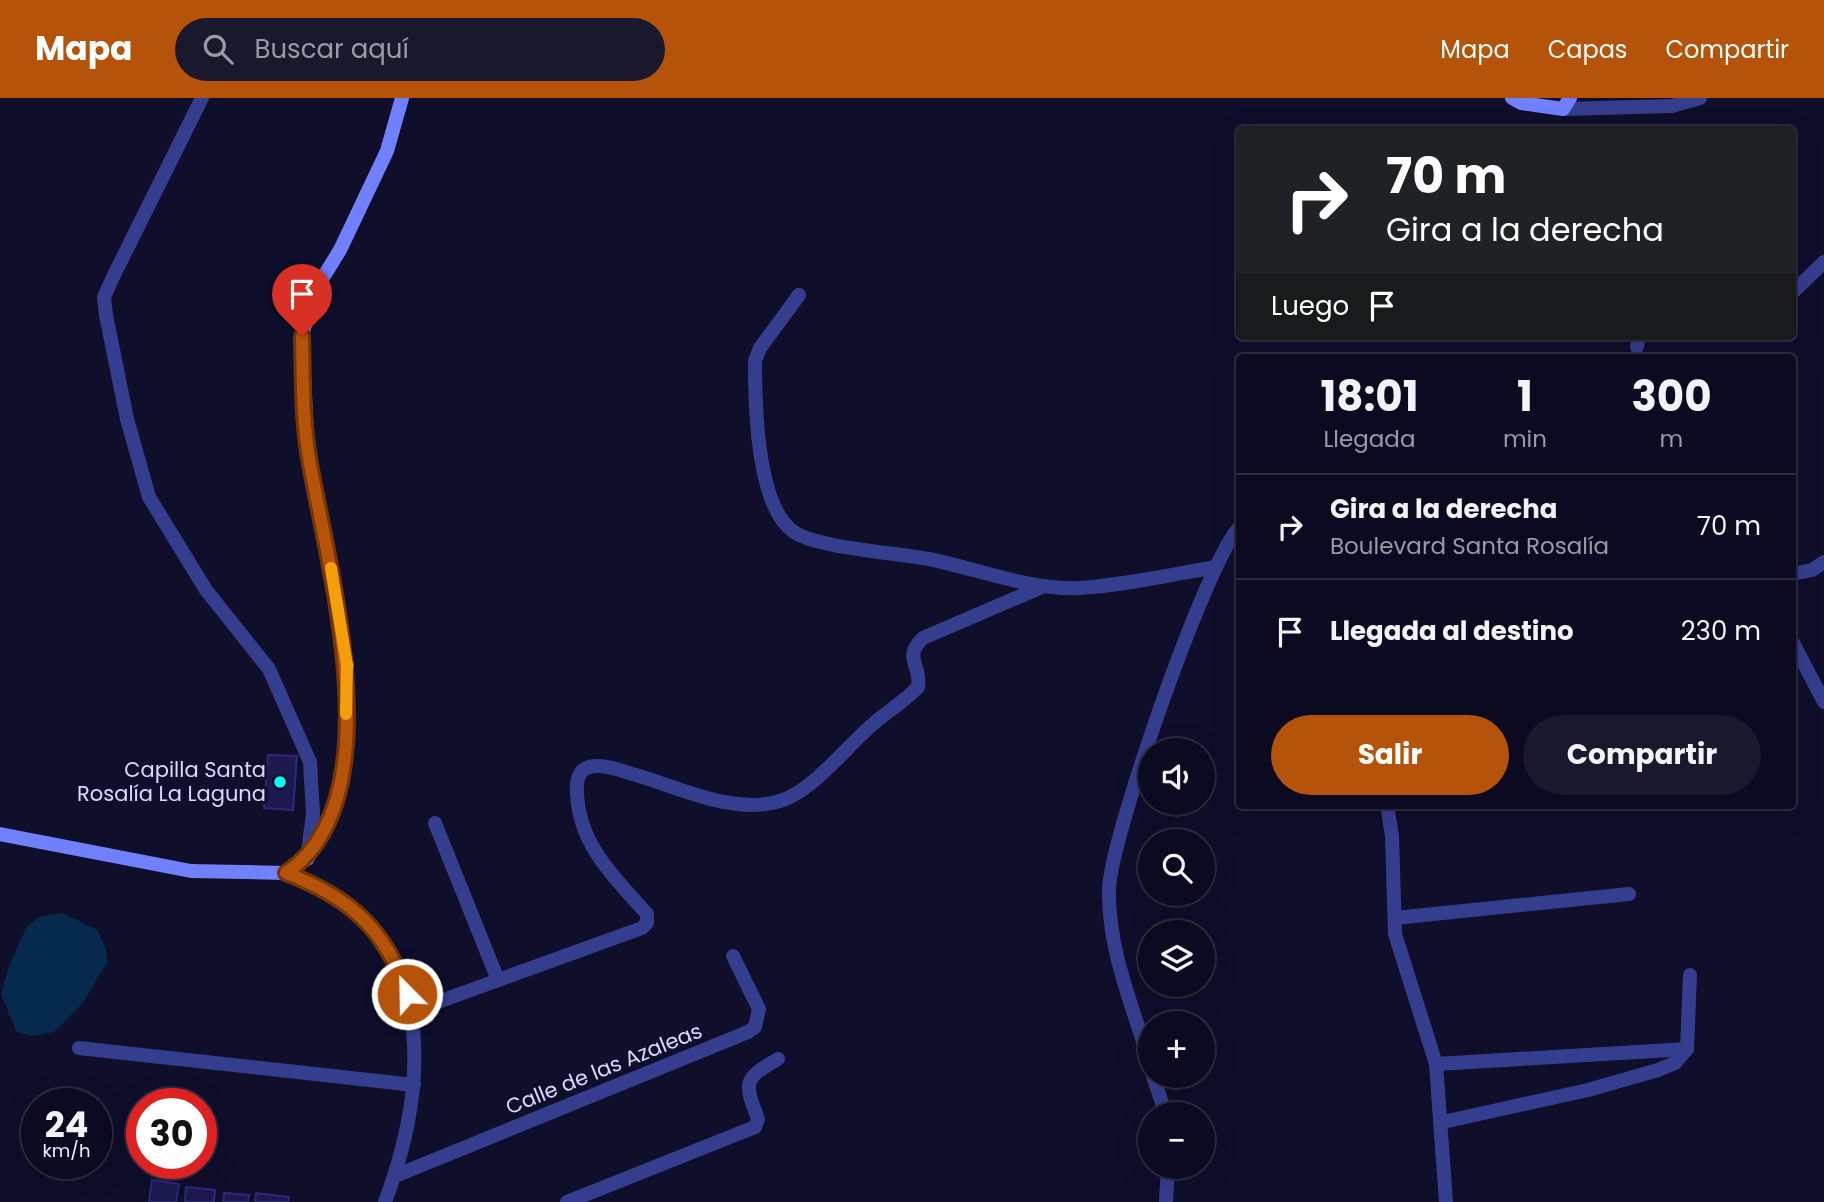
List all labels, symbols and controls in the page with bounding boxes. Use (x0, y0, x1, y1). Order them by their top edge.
search box (175, 18, 665, 81)
text: Mapa (35, 25, 133, 72)
icon: search (199, 30, 237, 68)
text: Buscar aquí (255, 31, 409, 67)
text: Mapa (1440, 33, 1510, 66)
text: Capas (1548, 33, 1627, 66)
text: Compartir (1665, 33, 1789, 66)
text: 70 m (1386, 142, 1506, 210)
icon: right (1271, 154, 1362, 245)
text: Gira a la derecha (1386, 207, 1664, 252)
pin (272, 264, 332, 336)
icon: arrive (283, 275, 321, 313)
icon: arrive (1363, 287, 1401, 325)
text: Luego (1271, 288, 1349, 324)
text: 18:01 (1320, 367, 1419, 426)
text: 1 (1517, 367, 1533, 426)
text: 300 (1631, 367, 1712, 426)
text: Llegada (1323, 423, 1415, 455)
text: min (1503, 423, 1547, 455)
text: m (1660, 423, 1683, 455)
text: Gira a la derecha (1330, 491, 1558, 527)
icon: right (1271, 508, 1309, 546)
text: 70 m (1697, 508, 1761, 544)
text: Boulevard Santa Rosalía (1330, 530, 1609, 562)
icon: arrive (1271, 613, 1309, 651)
text: Llegada al destino (1330, 613, 1574, 649)
text: 230 m (1681, 613, 1761, 649)
button: Salir (1271, 715, 1509, 795)
button: Compartir (1523, 715, 1761, 795)
map controls (1138, 738, 1215, 1179)
button: sound (1138, 738, 1215, 815)
place label: Capilla Santa Rosalía La Laguna (77, 755, 266, 808)
marker: Capilla Santa Rosalía La Laguna (272, 774, 288, 790)
button: search (1138, 829, 1215, 906)
button: layers (1138, 920, 1215, 997)
position arrow (370, 957, 444, 1031)
button: + (1138, 1011, 1215, 1088)
street label: Calle de las Azaleas (501, 1016, 706, 1121)
speed limit sign: 30 (126, 1088, 217, 1179)
text: 24 (45, 1100, 88, 1149)
button: − (1138, 1102, 1215, 1179)
text: km/h (43, 1138, 90, 1163)

